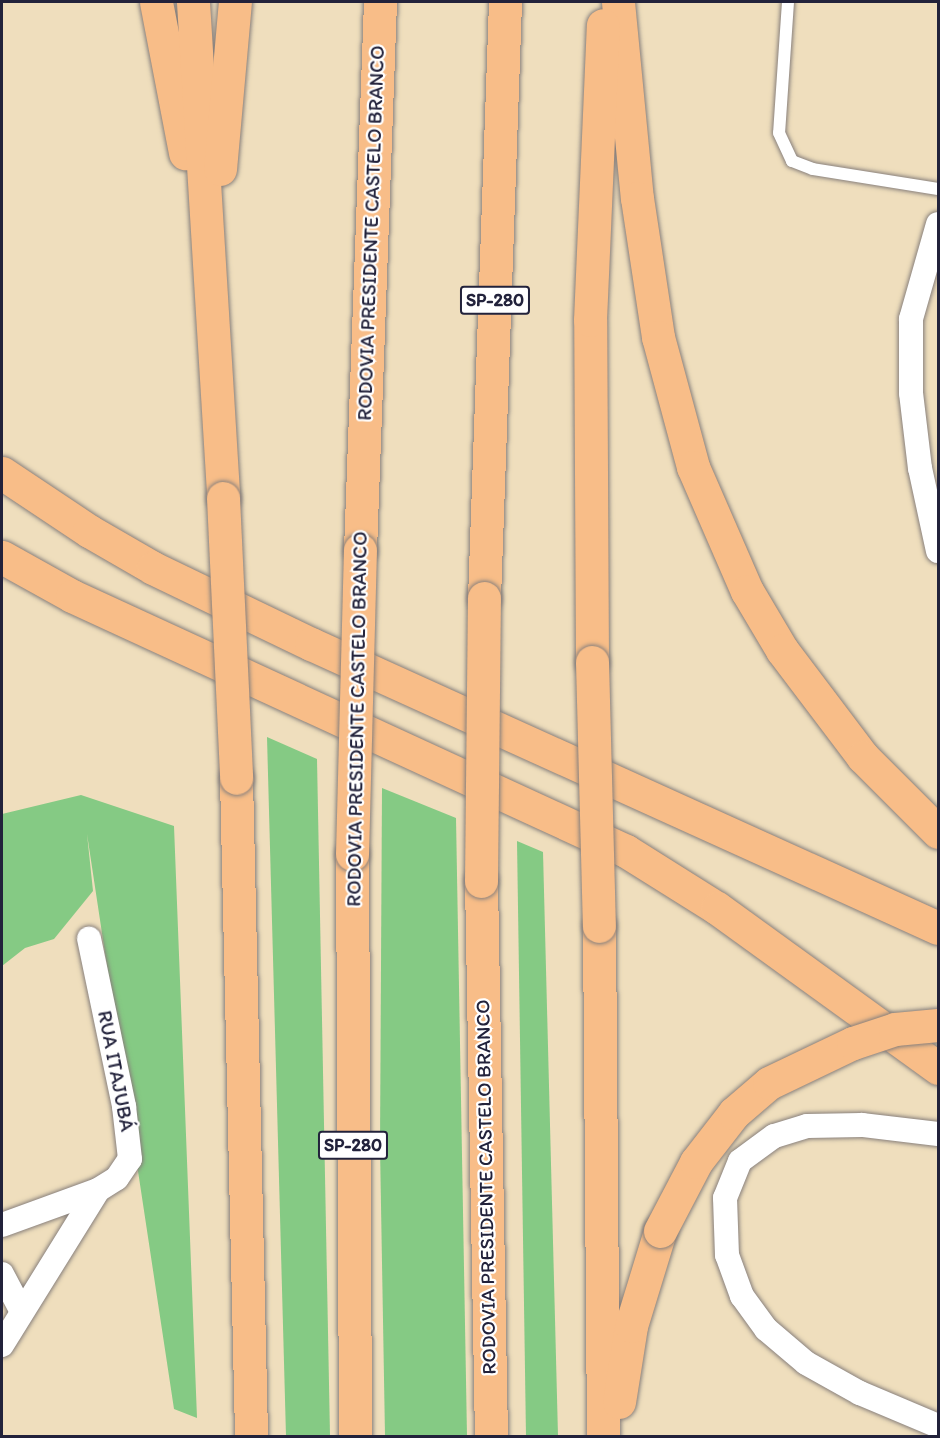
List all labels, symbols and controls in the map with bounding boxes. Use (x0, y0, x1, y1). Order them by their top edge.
street label: RODOVIA PRESIDENTE CASTELO BRANCO (352, 46, 390, 420)
road number: SP-280 (459, 285, 531, 315)
street label: RODOVIA PRESIDENTE CASTELO BRANCO (342, 532, 372, 906)
street label: RODOVIA PRESIDENTE CASTELO BRANCO (471, 1000, 501, 1374)
street label: RUA ITAJUBÁ (93, 1009, 139, 1133)
road number: SP-280 (317, 1130, 389, 1160)

